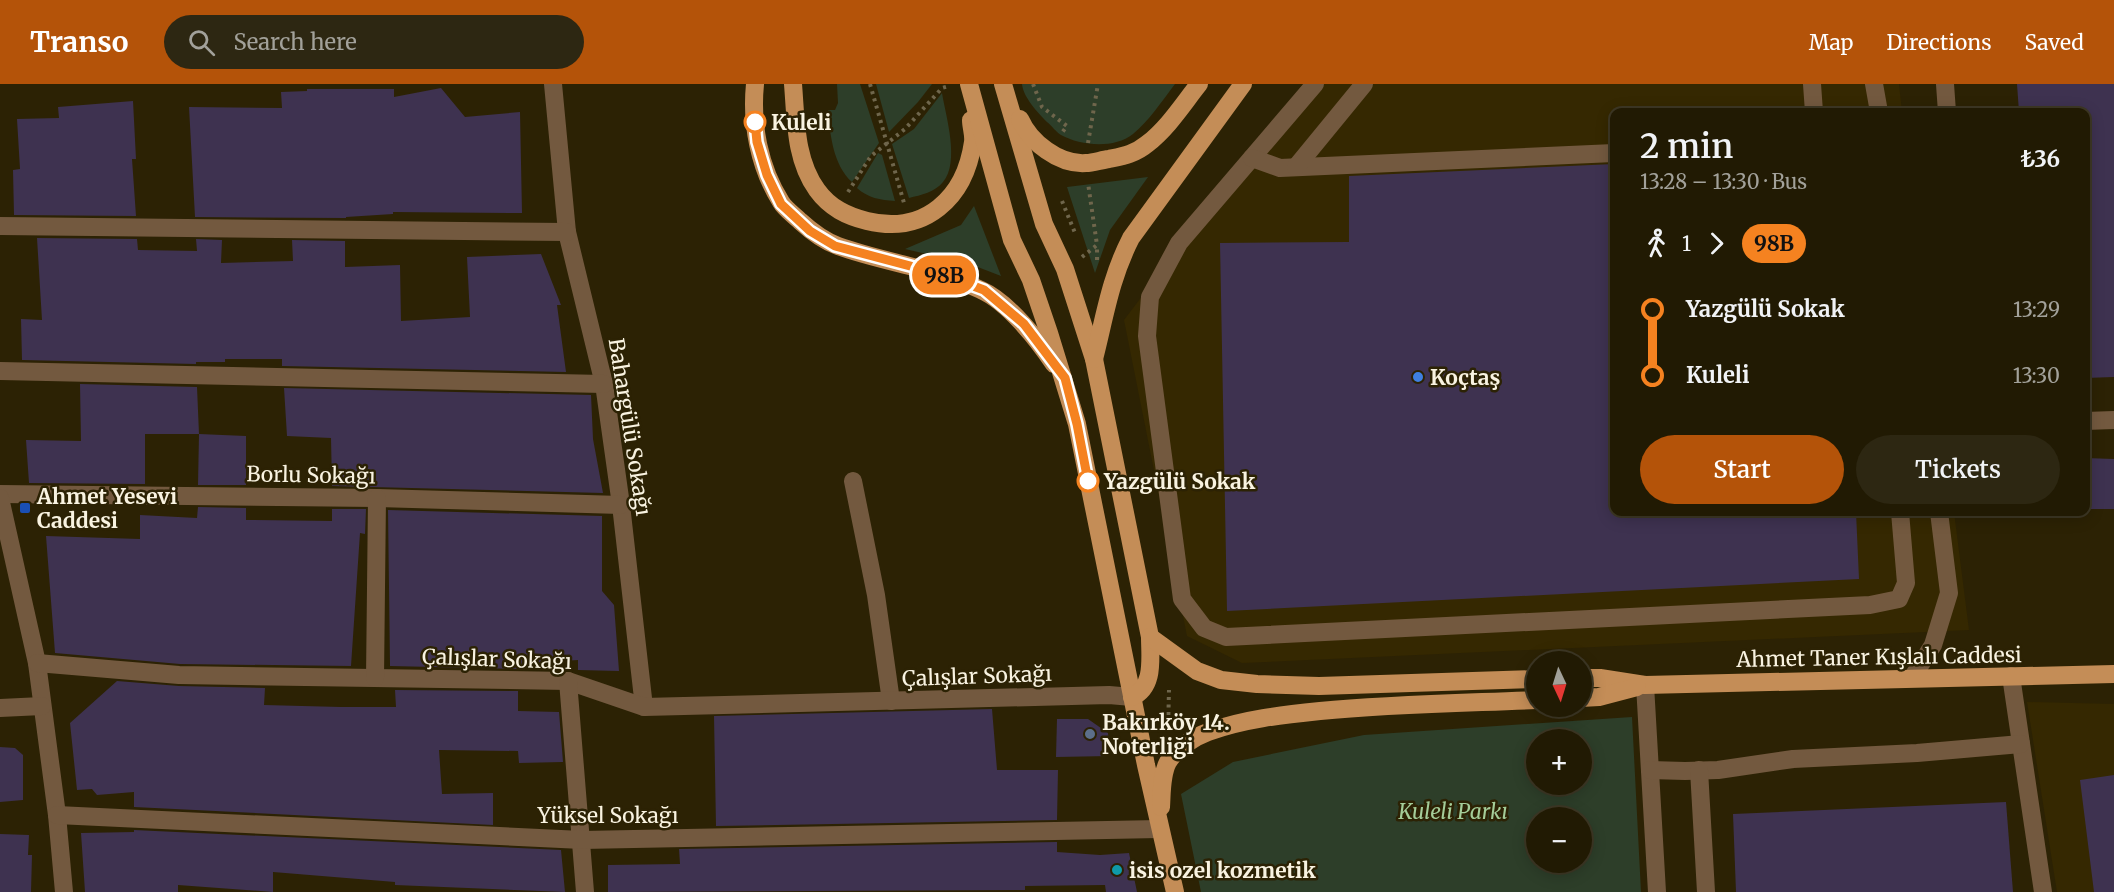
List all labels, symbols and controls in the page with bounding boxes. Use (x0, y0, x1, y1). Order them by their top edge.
search box (164, 15, 584, 69)
text: Transo (30, 24, 128, 60)
icon: search (185, 26, 218, 59)
text: Search here (233, 28, 357, 56)
text: Map (1809, 29, 1853, 56)
text: Directions (1886, 29, 1991, 56)
text: Saved (2024, 29, 2084, 56)
place label: Kuleli (771, 109, 832, 136)
marker: Kuleli (744, 111, 766, 133)
text: 2 min (1640, 126, 1733, 167)
text: ₺36 (2020, 145, 2060, 173)
text: 13:28 – 13:30 · Bus (1640, 169, 1807, 194)
icon: walk (1640, 227, 1673, 260)
icon: forward (1700, 227, 1733, 260)
text: 98B (1754, 230, 1794, 257)
text: 1 (1682, 231, 1691, 256)
line badge: 98B (910, 256, 978, 294)
text: 98B (924, 262, 964, 289)
text: Yazgülü Sokak (1686, 295, 1845, 323)
text: 13:29 (2013, 297, 2060, 322)
street label: Bahargülü Sokağı (603, 336, 657, 518)
text: Kuleli (1686, 361, 1749, 389)
text: 13:30 (2013, 363, 2060, 388)
place label: Koçtaş (1430, 364, 1500, 391)
marker: Koçtaş (1411, 370, 1425, 384)
button: Start (1640, 435, 1844, 504)
button: Tickets (1856, 435, 2060, 504)
street label: Borlu Sokağı (246, 460, 376, 490)
place label: Yazgülü Sokak (1103, 468, 1256, 495)
marker: Yazgülü Sokak (1077, 470, 1099, 492)
place label: Ahmet Yesevi Caddesi (36, 483, 177, 534)
marker: Ahmet Yesevi Caddesi (18, 501, 32, 515)
street label: Ahmet Taner Kışlalı Caddesi (1735, 641, 2022, 673)
street label: Çalışlar Sokağı (422, 643, 573, 675)
north arrow (1526, 651, 1592, 717)
map controls (1526, 651, 1592, 873)
street label: Çalışlar Sokağı (902, 660, 1053, 692)
place label: Bakırköy 14. Noterliği (1102, 709, 1230, 760)
marker: Bakırköy 14. Noterliği (1083, 727, 1097, 741)
button: + (1526, 729, 1592, 795)
park label: Kuleli Parkı (1397, 798, 1508, 825)
street label: Yüksel Sokağı (536, 802, 679, 829)
button: − (1526, 807, 1592, 873)
place label: isis ozel kozmetik (1129, 857, 1316, 884)
marker: isis ozel kozmetik (1110, 863, 1124, 877)

